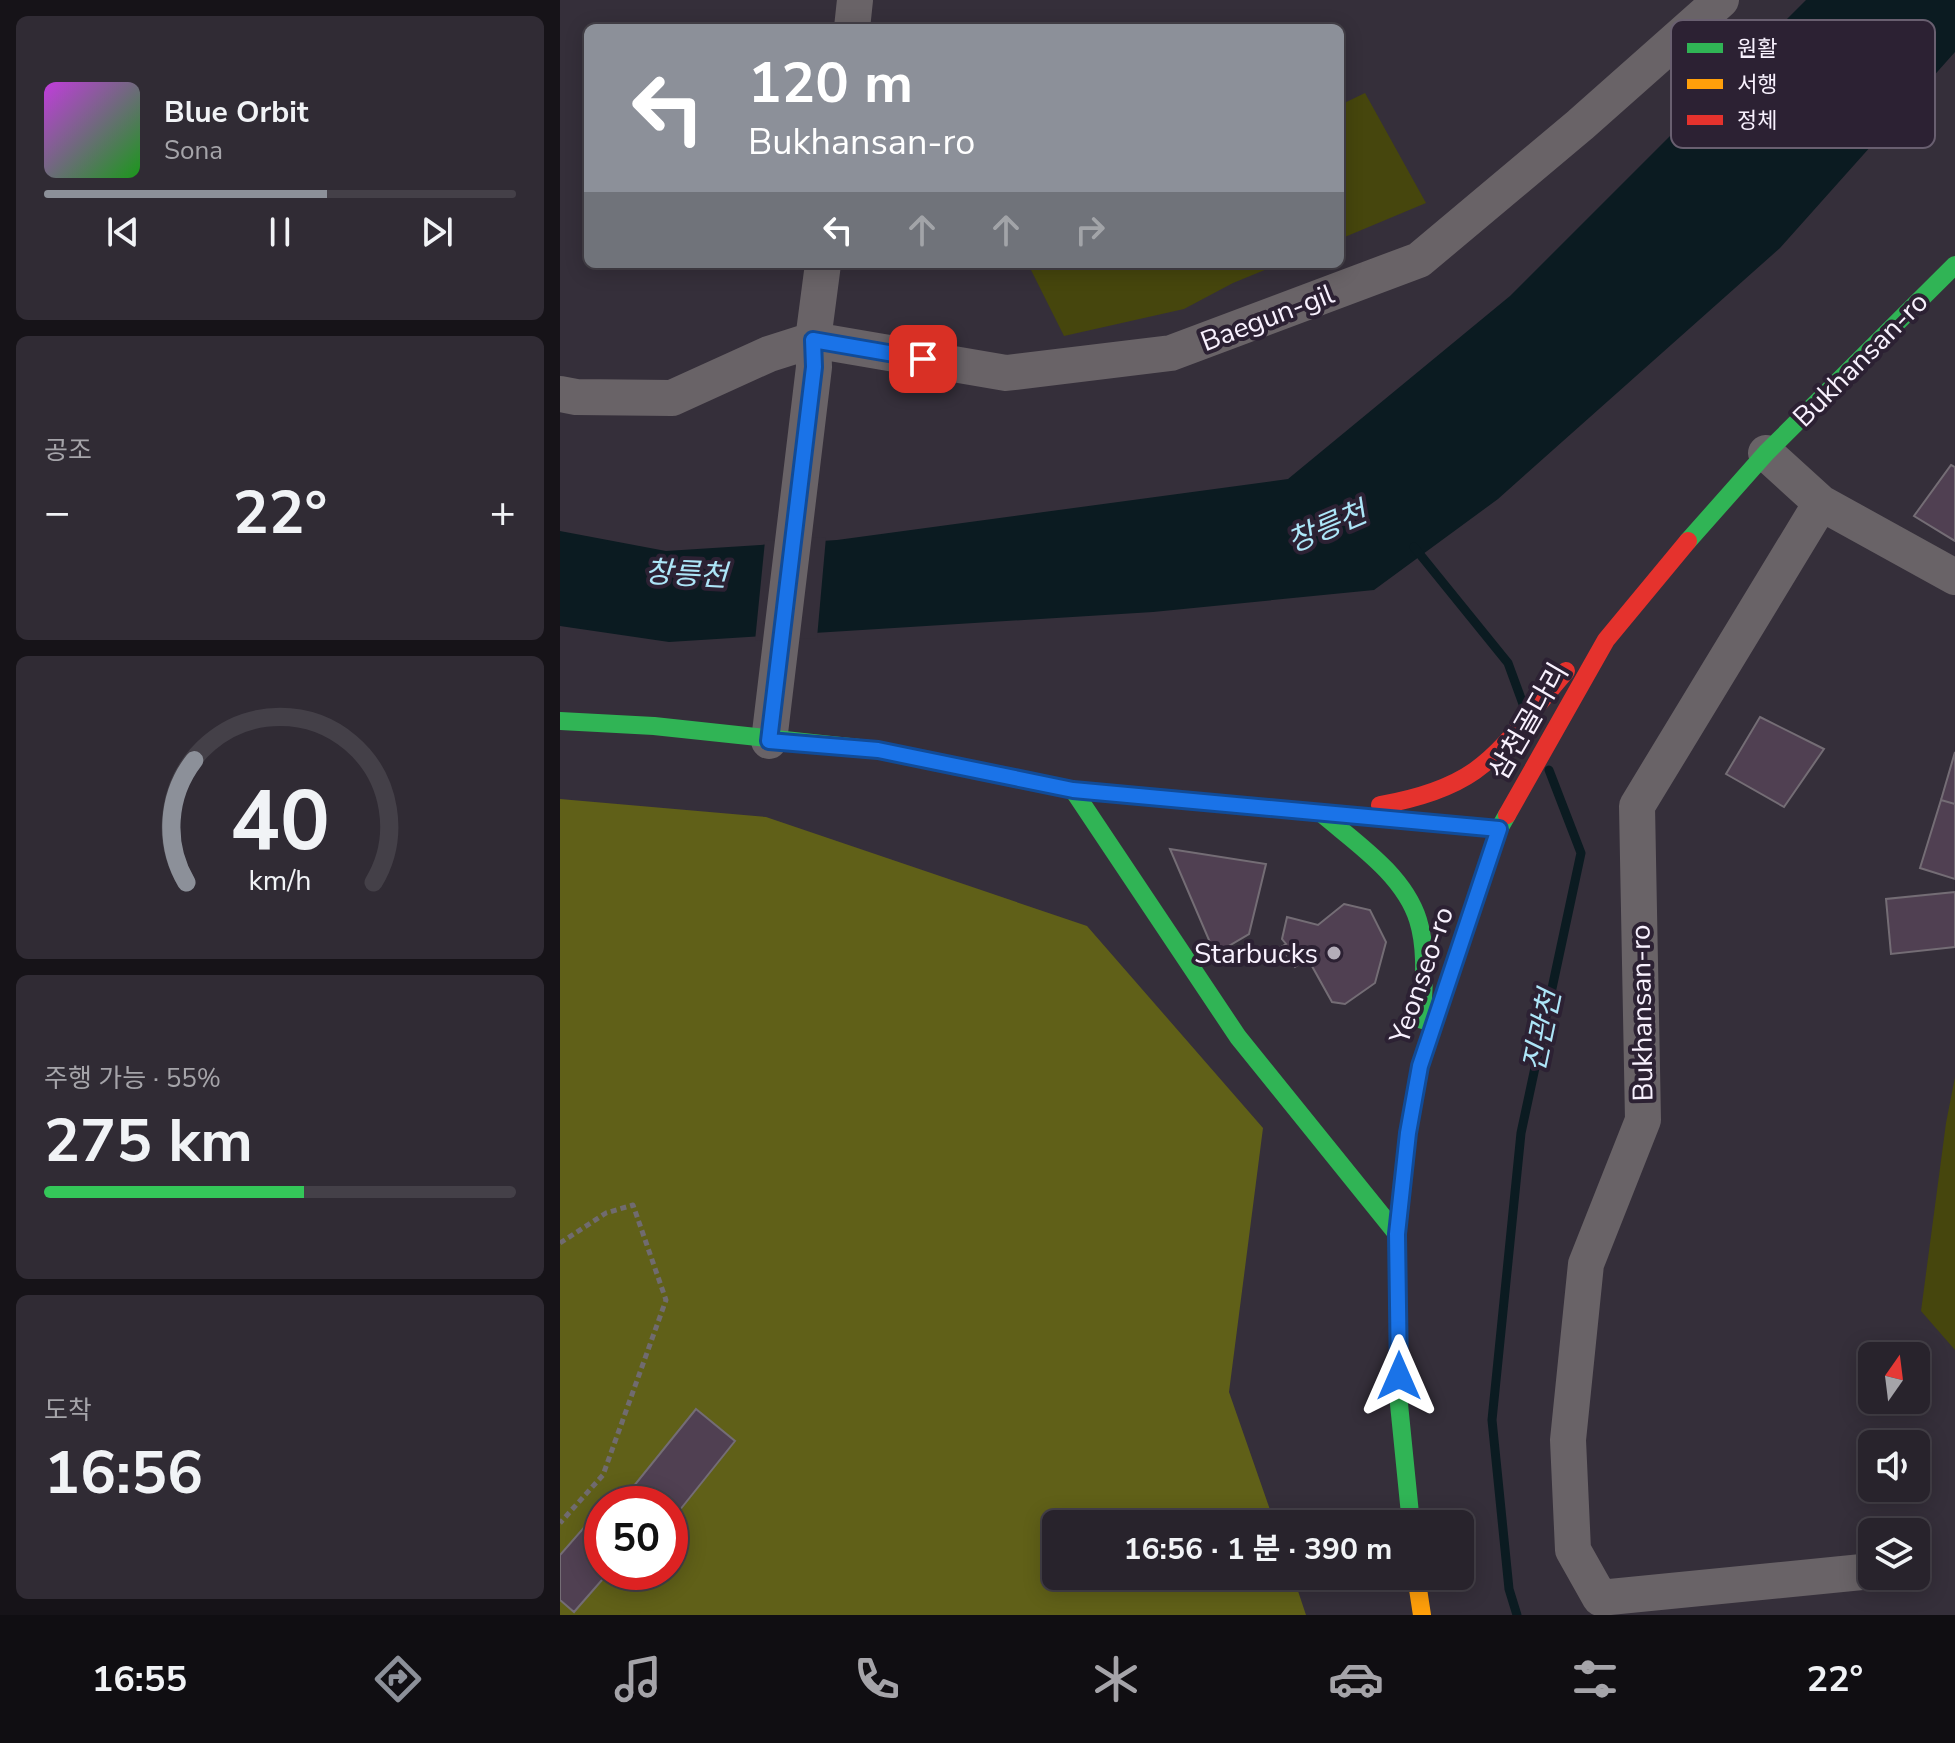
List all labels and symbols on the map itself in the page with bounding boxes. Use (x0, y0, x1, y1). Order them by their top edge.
legend (1671, 20, 1935, 148)
text: 원활 (1737, 34, 1777, 64)
text: 서행 (1737, 70, 1777, 100)
text: 정체 (1737, 106, 1777, 136)
street label: Baegun-gil (1195, 275, 1340, 361)
street label: Bukhansan-ro (1785, 284, 1937, 436)
pin (889, 325, 957, 393)
water label: 창릉천 (1281, 491, 1376, 563)
water label: 창릉천 (644, 552, 732, 597)
street label: 삼천골다리 (1480, 656, 1578, 787)
street label: Yeonseo-ro (1380, 902, 1463, 1050)
street label: Bukhansan-ro (1621, 924, 1663, 1102)
place label: Starbucks (1194, 935, 1318, 973)
marker: Starbucks (1325, 944, 1343, 962)
water label: 진관천 (1514, 983, 1572, 1076)
position arrow (1357, 1334, 1441, 1418)
north arrow (1858, 1342, 1930, 1414)
speed limit sign: 50 (584, 1486, 688, 1590)

